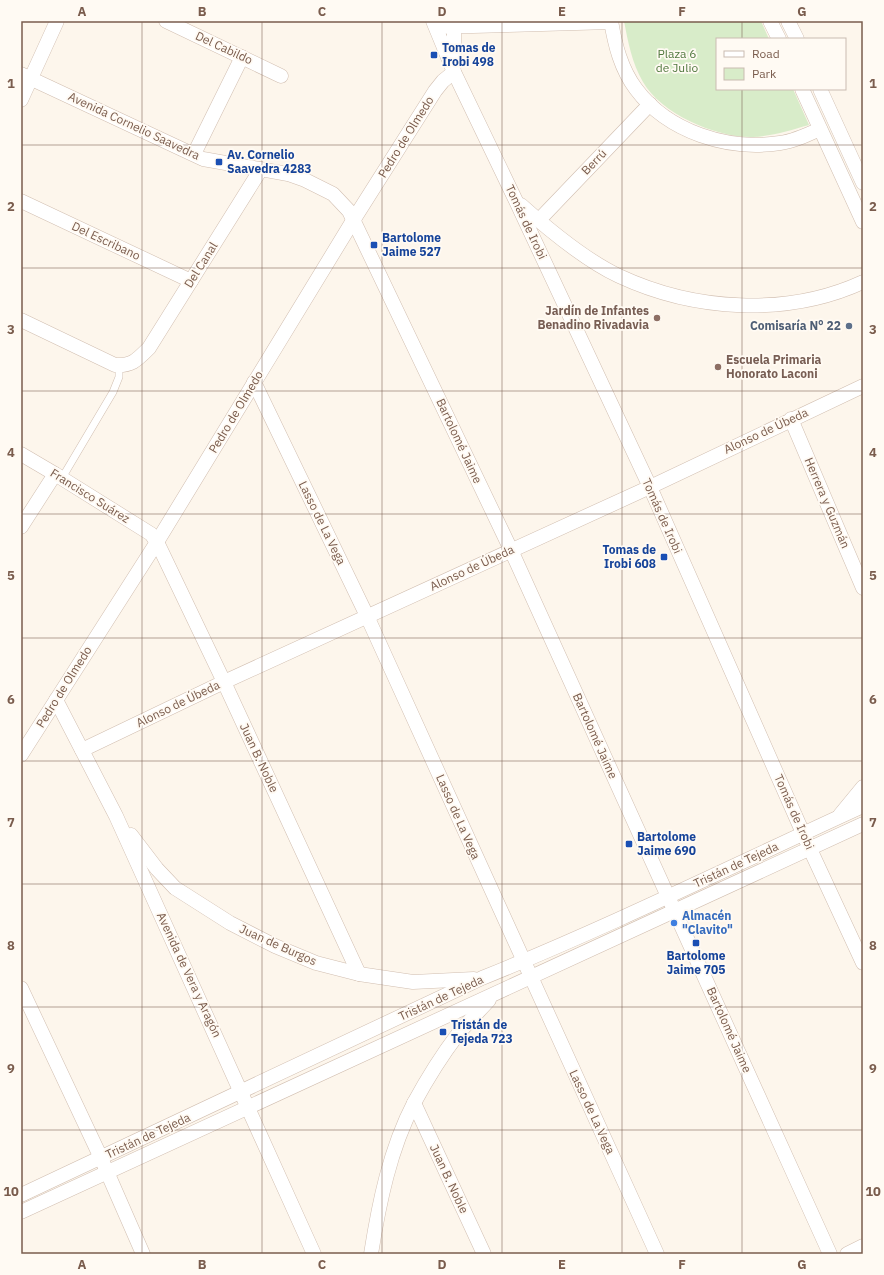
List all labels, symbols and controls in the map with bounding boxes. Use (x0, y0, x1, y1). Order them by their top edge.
text: A (78, 3, 87, 20)
text: B (198, 3, 207, 20)
text: C (318, 3, 327, 20)
text: D (437, 3, 447, 20)
text: E (558, 3, 566, 20)
text: F (678, 3, 686, 20)
text: G (797, 3, 807, 20)
street label: Del Cabildo (193, 28, 255, 67)
legend (716, 38, 846, 90)
place label: Tomas de Irobi 498 (442, 40, 496, 69)
park label: Plaza 6 de Julio (656, 46, 698, 75)
text: Road (752, 46, 780, 61)
marker: Tomas de Irobi 498 (429, 50, 439, 60)
text: Park (752, 66, 777, 81)
text: 1 (7, 75, 15, 92)
text: 1 (869, 75, 877, 92)
street label: Avenida Cornelio Saavedra (66, 88, 203, 163)
street label: Pedro de Olmedo (374, 93, 437, 180)
street label: Berrú (578, 146, 609, 178)
place label: Av. Cornelio Saavedra 4283 (227, 147, 312, 176)
marker: Av. Cornelio Saavedra 4283 (214, 157, 224, 167)
street label: Tomás de Irobi (503, 182, 550, 261)
text: 2 (7, 198, 15, 215)
text: 2 (869, 198, 877, 215)
street label: Del Escribano (70, 218, 143, 263)
place label: Bartolome Jaime 527 (382, 230, 441, 259)
street label: Del Canal (181, 239, 220, 290)
marker: Bartolome Jaime 527 (369, 240, 379, 250)
place label: Jardín de Infantes Benadino Rivadavia (537, 303, 649, 332)
marker: Jardín de Infantes Benadino Rivadavia (652, 313, 662, 323)
place label: Comisaría N° 22 (750, 318, 841, 333)
text: 3 (7, 321, 15, 338)
marker: Comisaría N° 22 (844, 321, 854, 331)
text: 3 (869, 321, 877, 338)
place label: Escuela Primaria Honorato Laconi (726, 352, 822, 381)
marker: Escuela Primaria Honorato Laconi (713, 362, 723, 372)
street label: Pedro de Olmedo (205, 368, 266, 456)
street label: Bartolomé Jaime (433, 396, 486, 486)
street label: Alonso de Úbeda (721, 404, 811, 457)
text: 4 (7, 444, 15, 461)
text: 4 (869, 444, 877, 461)
street label: Herrera y Guzmán (802, 455, 853, 550)
street label: Francisco Suárez (48, 465, 133, 526)
street label: Tomás de Irobi (639, 476, 686, 556)
street label: Lasso de La Vega (296, 478, 349, 568)
street label: Alonso de Úbeda (427, 541, 517, 594)
place label: Tomas de Irobi 608 (603, 542, 656, 571)
marker: Tomas de Irobi 608 (659, 552, 669, 562)
text: 5 (7, 567, 15, 584)
text: 5 (869, 567, 877, 584)
street label: Pedro de Olmedo (32, 643, 95, 730)
street label: Alonso de Úbeda (133, 677, 223, 730)
text: 6 (7, 691, 15, 708)
street label: Bartolomé Jaime (570, 691, 621, 781)
text: 6 (869, 691, 877, 708)
street label: Juan B. Noble (237, 721, 282, 795)
street label: Lasso de La Vega (433, 772, 484, 862)
street label: Tomás de Irobi (771, 772, 818, 852)
text: 7 (7, 814, 15, 831)
text: 7 (869, 814, 877, 831)
place label: Bartolome Jaime 690 (637, 829, 696, 858)
street label: Tristán de Tejeda (691, 838, 781, 891)
marker: Bartolome Jaime 690 (624, 839, 634, 849)
place label: Almacén "Clavito" (682, 908, 733, 937)
street label: Avenida de Vera y Aragón (154, 910, 225, 1040)
marker: Almacén "Clavito" (669, 918, 679, 928)
street label: Juan de Burgos (237, 921, 319, 968)
text: 8 (7, 937, 15, 954)
text: 8 (869, 937, 877, 954)
marker: Bartolome Jaime 705 (691, 938, 701, 948)
place label: Bartolome Jaime 705 (667, 948, 726, 977)
street label: Tristán de Tejeda (396, 971, 486, 1024)
street label: Bartolomé Jaime (704, 985, 755, 1075)
place label: Tristán de Tejeda 723 (451, 1017, 513, 1046)
marker: Tristán de Tejeda 723 (438, 1027, 448, 1037)
text: 9 (7, 1060, 15, 1077)
text: 9 (869, 1060, 877, 1077)
street label: Lasso de La Vega (566, 1067, 619, 1157)
street label: Tristán de Tejeda (103, 1109, 193, 1162)
street label: Juan B. Noble (427, 1142, 472, 1216)
text: 10 (3, 1183, 19, 1200)
text: 10 (865, 1183, 881, 1200)
text: A (78, 1256, 87, 1273)
text: B (198, 1256, 207, 1273)
text: C (318, 1256, 327, 1273)
text: D (437, 1256, 447, 1273)
text: E (558, 1256, 566, 1273)
text: F (678, 1256, 686, 1273)
text: G (797, 1256, 807, 1273)

